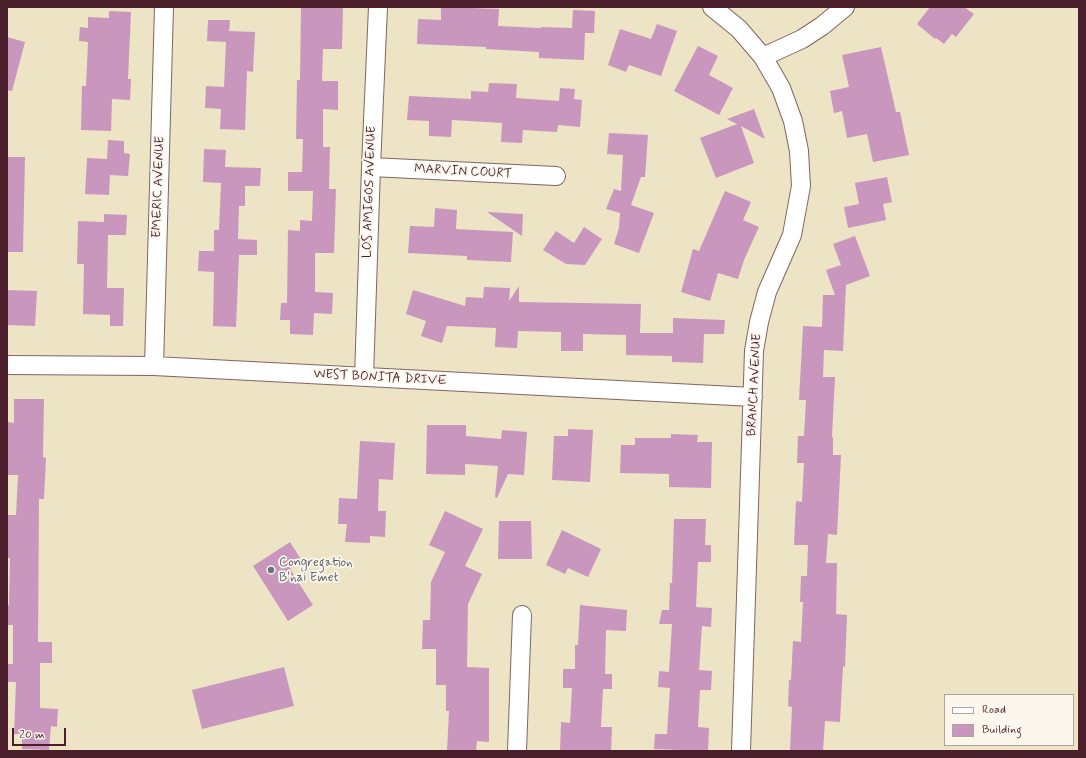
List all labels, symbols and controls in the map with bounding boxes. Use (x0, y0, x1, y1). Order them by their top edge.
street label: LOS AMIGOS AVENUE (360, 126, 380, 258)
street label: EMERIC AVENUE (149, 136, 169, 238)
street label: MARVIN COURT (414, 162, 512, 182)
street label: BRANCH AVENUE (745, 333, 765, 437)
street label: WEST BONITA DRIVE (313, 367, 447, 389)
place label: Congregation B'nai Emet (279, 555, 353, 586)
marker: Congregation B'nai Emet (266, 565, 276, 575)
legend (944, 694, 1074, 746)
text: Road (982, 702, 1006, 718)
scale bar (14, 720, 68, 746)
text: Building (982, 722, 1022, 738)
text: 20 m (19, 727, 45, 743)

